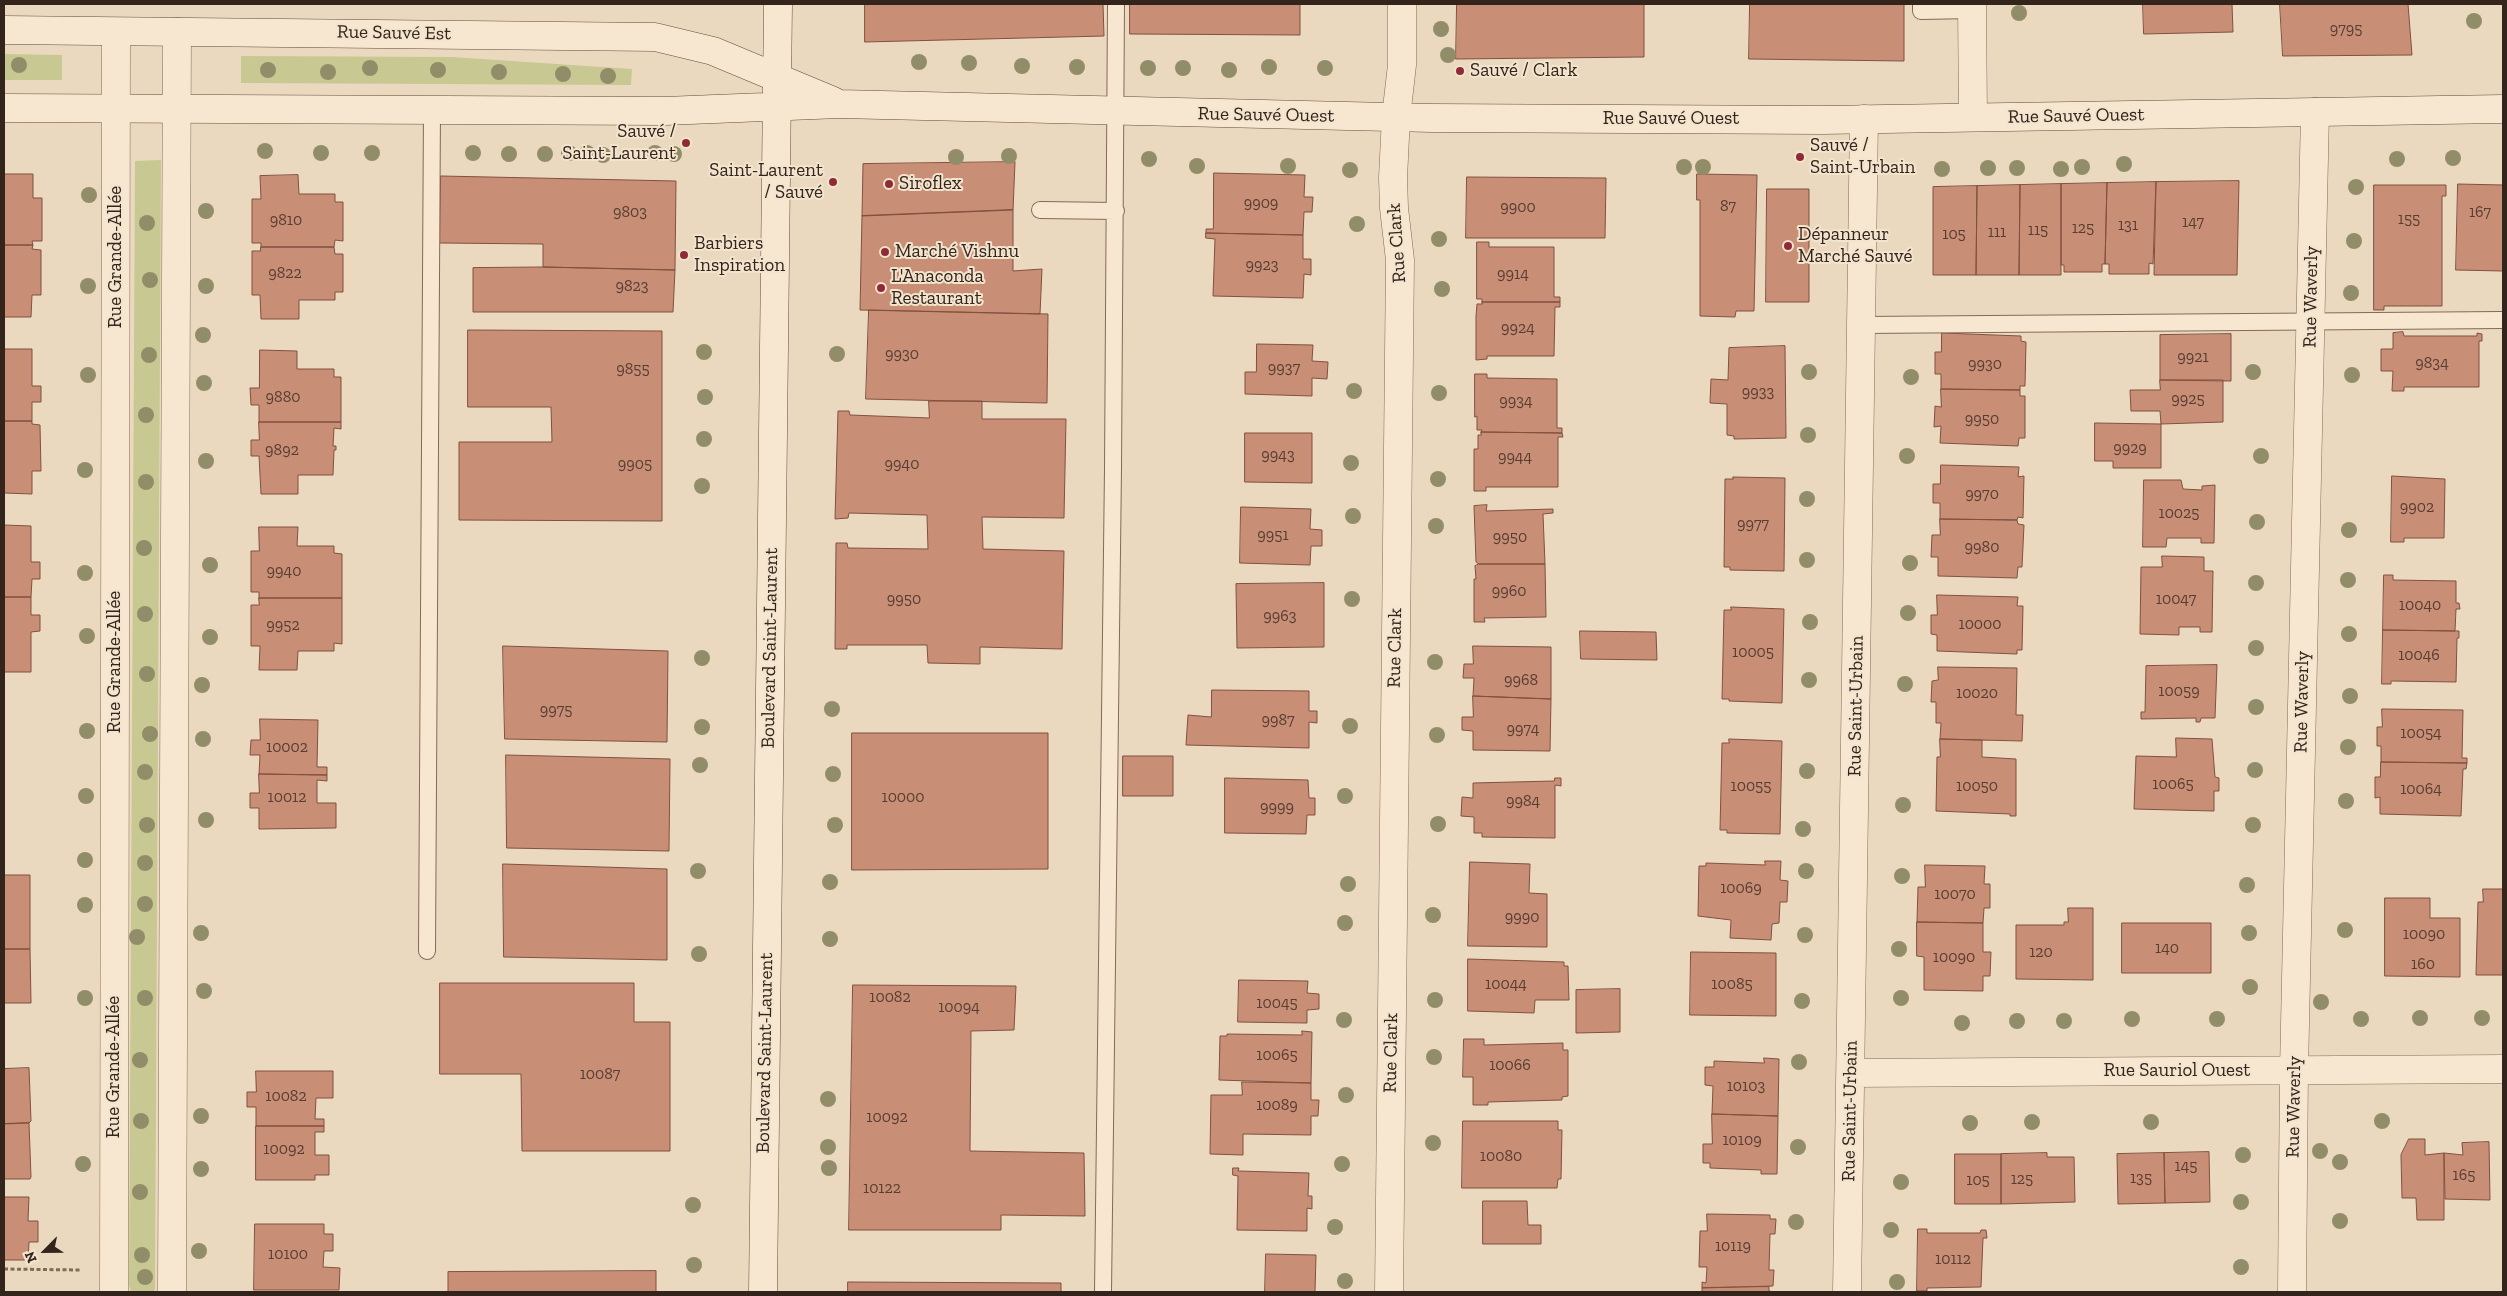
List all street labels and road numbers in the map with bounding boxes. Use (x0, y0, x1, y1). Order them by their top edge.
street label: Rue Sauvé Est (337, 21, 451, 45)
street label: Rue Sauvé Ouest (1197, 102, 1335, 128)
street label: Rue Sauvé Ouest (2007, 103, 2145, 129)
street label: Rue Sauvé Ouest (1603, 108, 1739, 130)
street label: Rue Grande-Allée (105, 186, 127, 328)
street label: Rue Clark (1383, 202, 1411, 284)
street label: Rue Waverly (2299, 246, 2323, 348)
street label: Boulevard Saint-Laurent (757, 547, 783, 749)
street label: Rue Grande-Allée (104, 591, 126, 733)
street label: Rue Clark (1383, 608, 1407, 688)
street label: Rue Saint-Urbain (1843, 635, 1869, 777)
street label: Rue Waverly (2290, 651, 2314, 753)
street label: Boulevard Saint-Laurent (752, 952, 778, 1154)
street label: Rue Grande-Allée (103, 996, 125, 1138)
street label: Rue Clark (1379, 1013, 1403, 1093)
street label: Rue Saint-Urbain (1837, 1040, 1863, 1182)
street label: Rue Waverly (2282, 1056, 2306, 1158)
street label: Rue Sauriol Ouest (2104, 1060, 2250, 1082)

